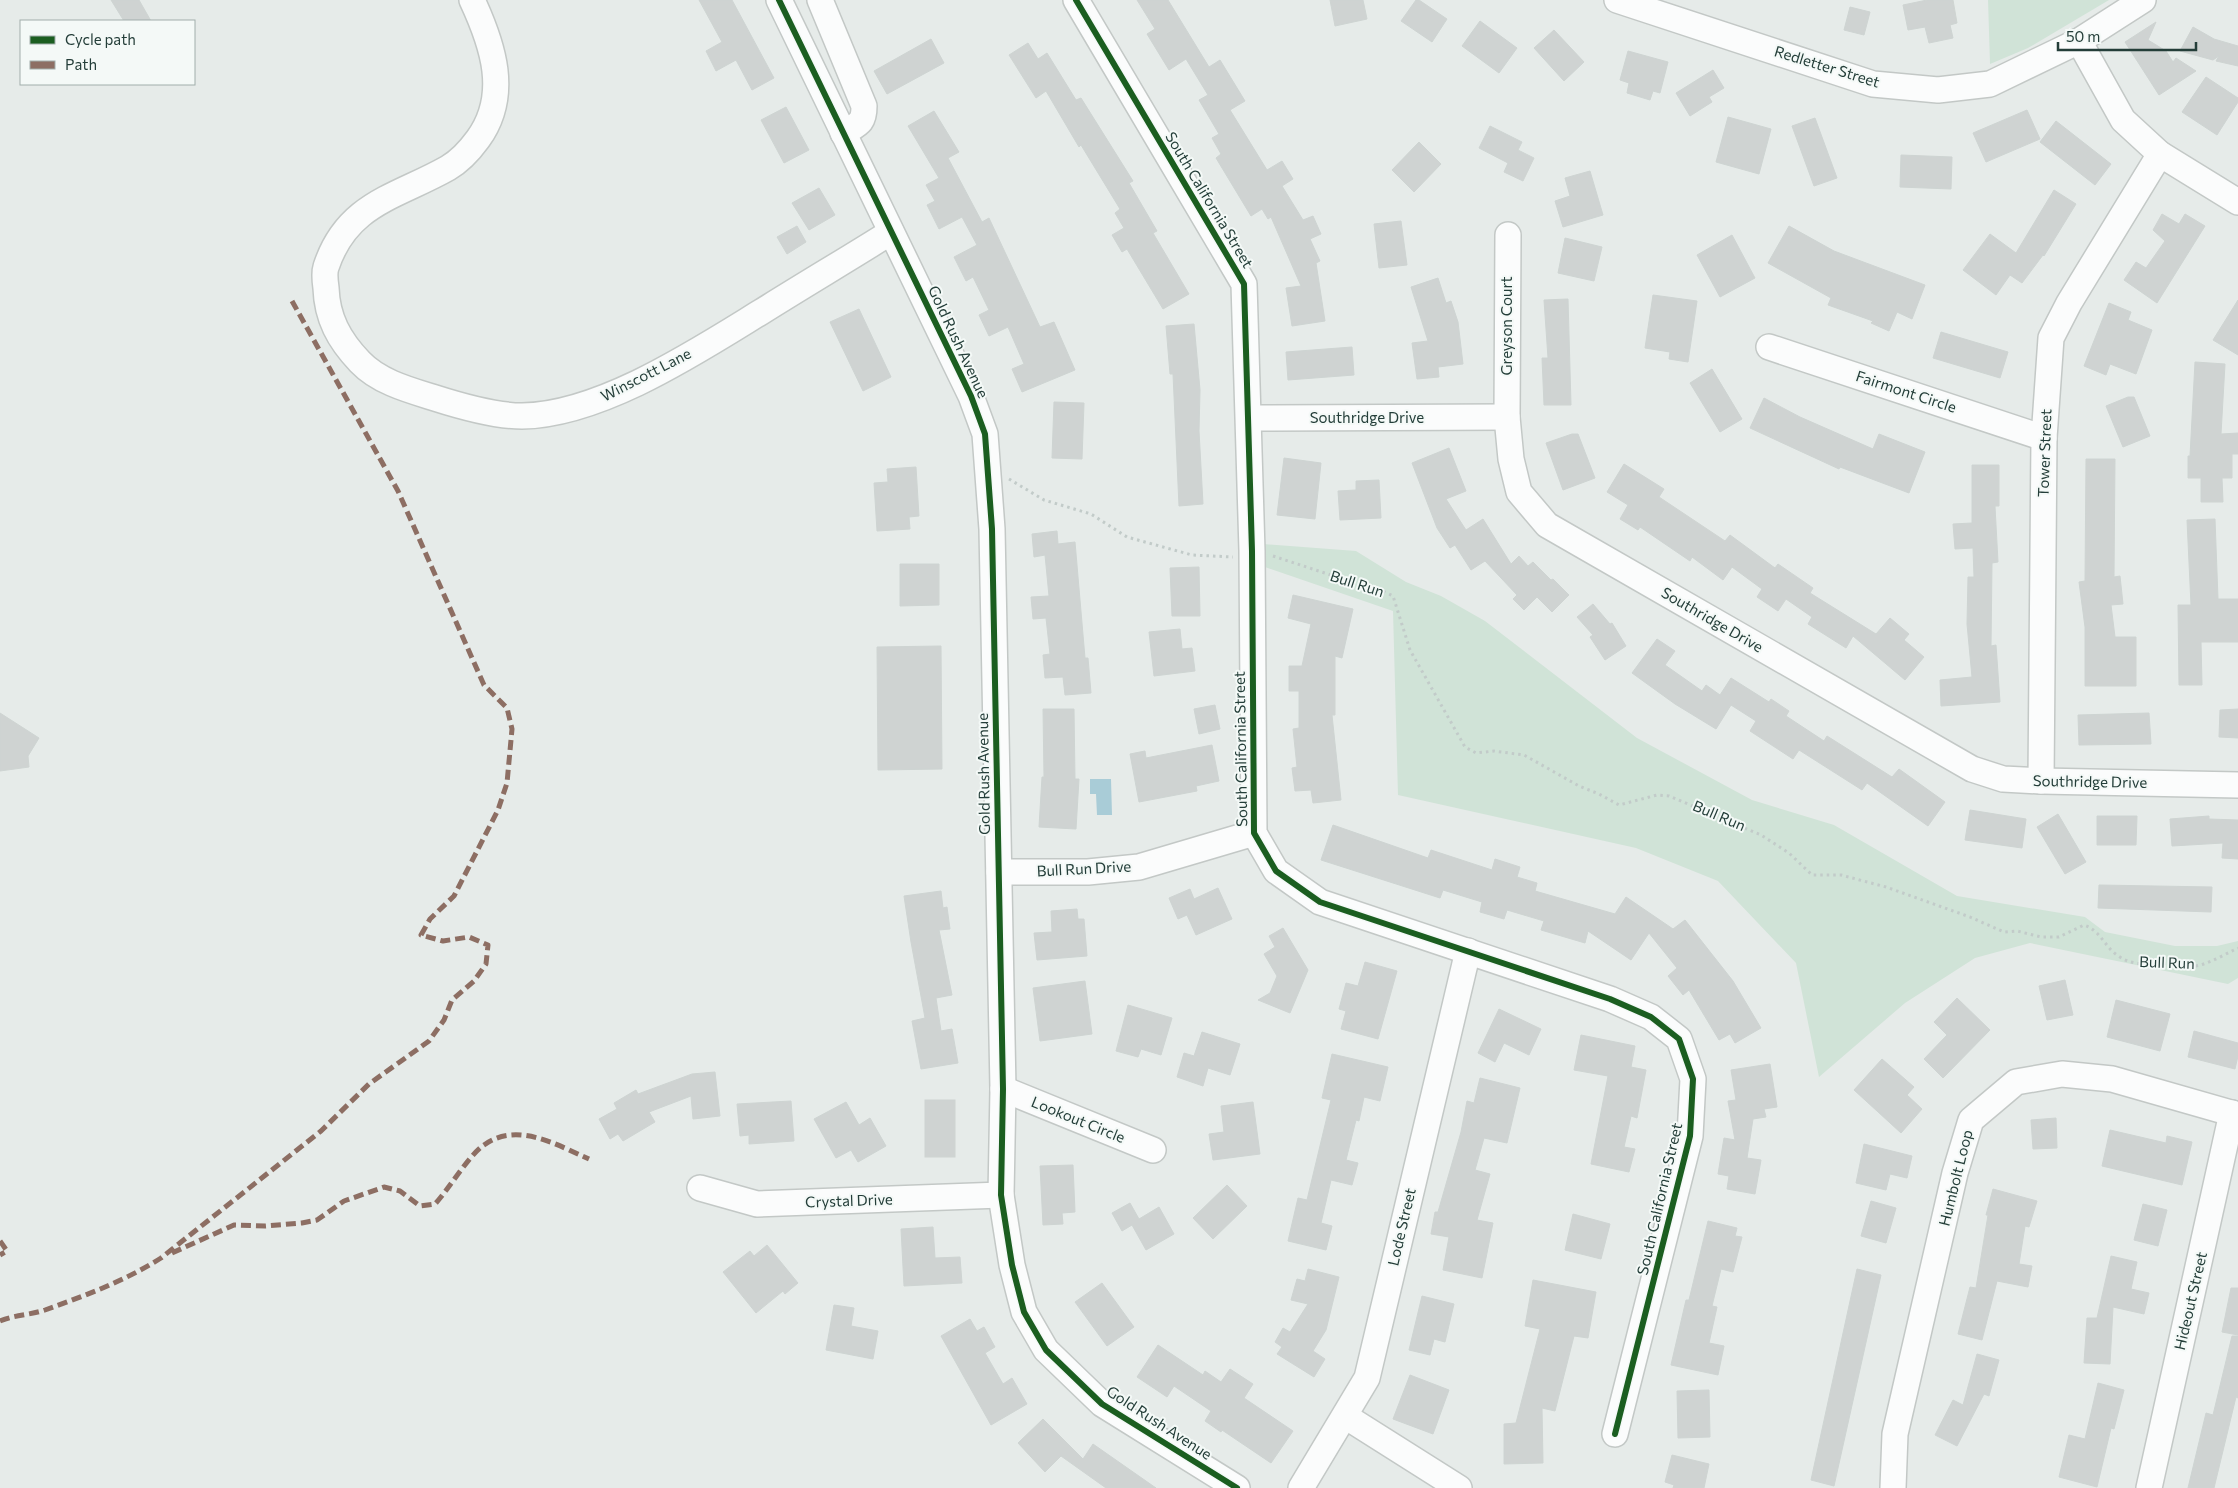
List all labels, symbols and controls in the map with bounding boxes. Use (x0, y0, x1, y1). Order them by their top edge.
legend (20, 20, 195, 85)
scale bar (2058, 20, 2196, 52)
text: 50 m (2066, 27, 2100, 45)
text: Cycle path (65, 30, 136, 48)
street label: Redletter Street (1772, 41, 1882, 91)
text: Path (65, 55, 97, 73)
street label: South California Street (1162, 128, 1258, 271)
street label: Greyson Court (1497, 276, 1515, 376)
street label: Gold Rush Avenue (925, 283, 993, 401)
street label: Winscott Lane (597, 344, 694, 405)
street label: Fairmont Circle (1854, 366, 1959, 416)
street label: Southridge Drive (1310, 408, 1424, 426)
street label: Tower Street (2033, 409, 2055, 497)
street label: Bull Run (1328, 566, 1386, 600)
street label: Southridge Drive (1658, 583, 1767, 656)
street label: South California Street (1230, 671, 1250, 827)
street label: Gold Rush Avenue (973, 713, 993, 835)
street label: Southridge Drive (2033, 771, 2147, 791)
street label: Bull Run (1690, 796, 1748, 834)
street label: Bull Run Drive (1036, 857, 1132, 879)
street label: Bull Run (2139, 952, 2195, 972)
street label: Lookout Circle (1029, 1092, 1128, 1146)
street label: South California Street (1633, 1121, 1685, 1277)
street label: Humbolt Loop (1934, 1128, 1976, 1228)
street label: Lode Street (1383, 1186, 1419, 1267)
street label: Crystal Drive (805, 1189, 893, 1211)
street label: Hideout Street (2170, 1250, 2210, 1352)
street label: Gold Rush Avenue (1104, 1381, 1216, 1463)

